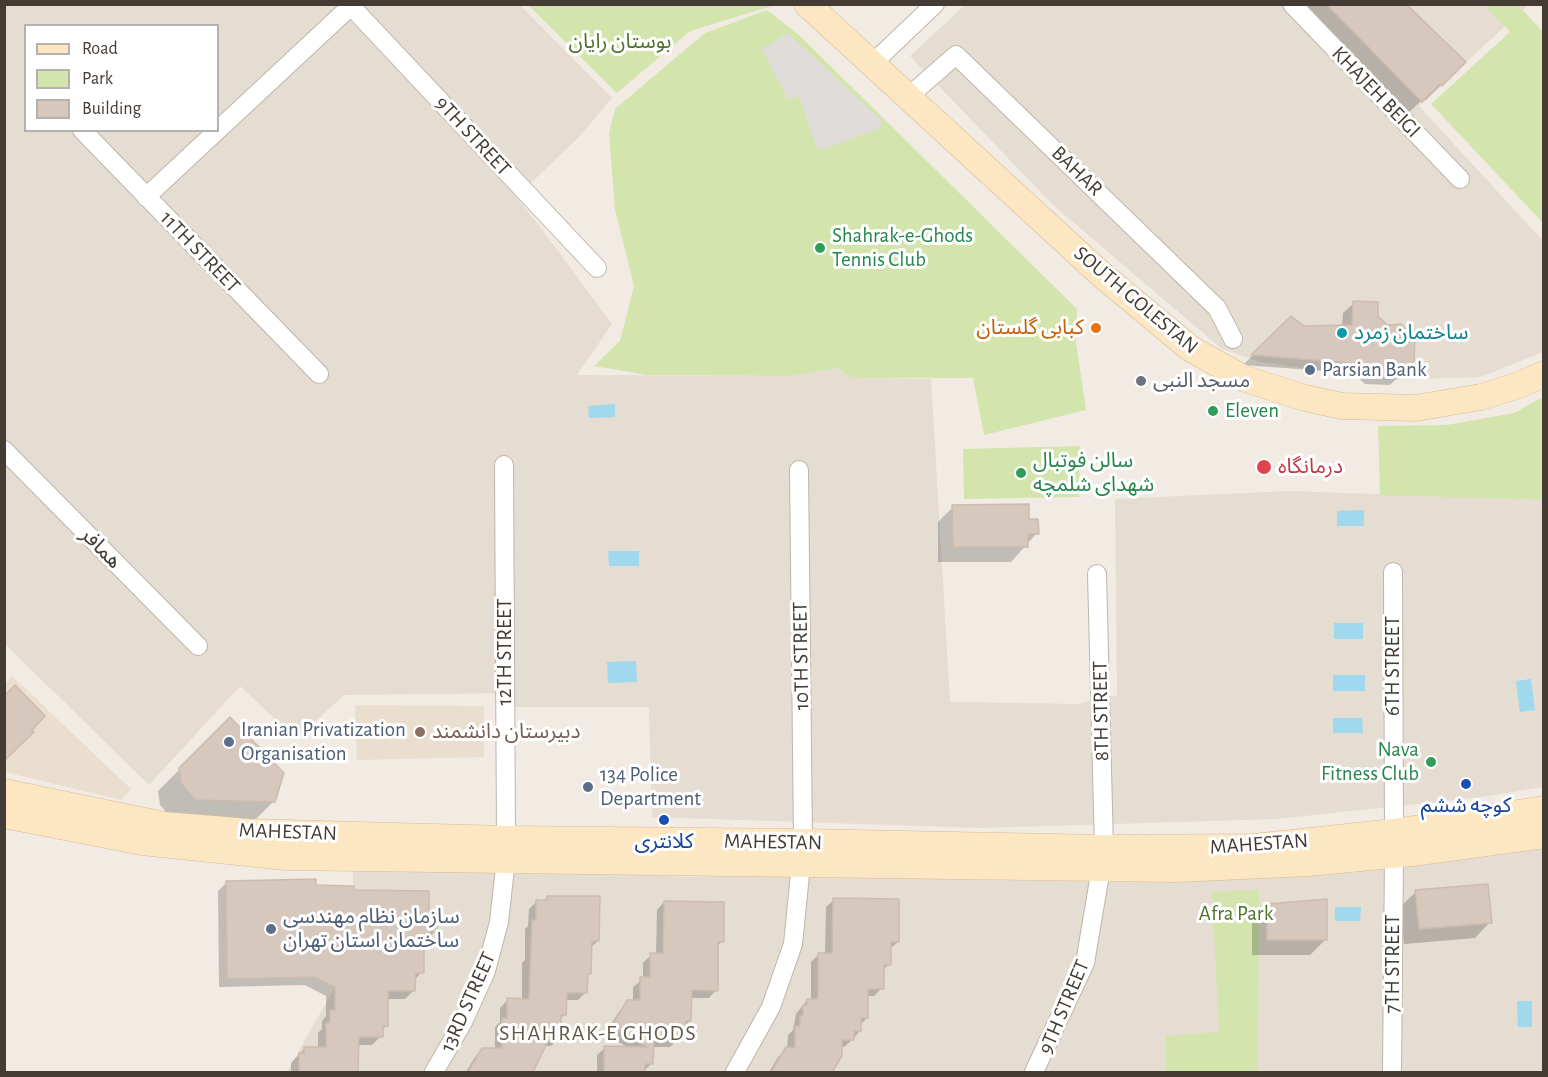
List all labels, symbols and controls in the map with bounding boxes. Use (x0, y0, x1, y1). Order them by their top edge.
legend (24, 24, 219, 132)
park label: بوستان رایان (569, 29, 671, 55)
text: Road (82, 40, 118, 58)
street label: KHAJEH BEIGI (1326, 41, 1426, 143)
text: Park (82, 70, 113, 88)
street label: 9TH STREET (430, 91, 516, 181)
text: Building (82, 100, 141, 118)
street label: BAHAR (1046, 141, 1108, 201)
street label: 11TH STREET (155, 206, 245, 298)
place label: Shahrak-e-Ghods Tennis Club (832, 223, 973, 273)
marker: Shahrak-e-Ghods Tennis Club (813, 241, 827, 255)
street label: SOUTH GOLESTAN (1069, 241, 1203, 359)
place label: کبابی گلستان (976, 315, 1084, 341)
place label: ساختمان زمرد (1354, 320, 1468, 346)
marker: کبابی گلستان (1089, 321, 1103, 335)
marker: ساختمان زمرد (1335, 326, 1349, 340)
place label: Parsian Bank (1322, 357, 1426, 383)
marker: Parsian Bank (1303, 363, 1317, 377)
place label: مسجد النبی (1153, 368, 1250, 394)
marker: مسجد النبی (1134, 374, 1148, 388)
place label: Eleven (1225, 398, 1279, 424)
marker: Eleven (1206, 404, 1220, 418)
place label: سالن فوتبال شهدای شلمچه (1033, 448, 1154, 498)
place label: درمانگاه (1278, 454, 1343, 480)
marker: درمانگاه (1255, 458, 1273, 476)
marker: سالن فوتبال شهدای شلمچه (1014, 466, 1028, 480)
street label: همافر (75, 522, 127, 574)
street label: 12TH STREET (492, 599, 518, 705)
street label: 10TH STREET (787, 602, 815, 710)
street label: 6TH STREET (1380, 616, 1406, 716)
street label: 8TH STREET (1088, 661, 1114, 761)
place label: Iranian Privatization Organisation (241, 717, 406, 767)
place label: دبیرستان دانشمند (432, 719, 580, 745)
marker: دبیرستان دانشمند (413, 725, 427, 739)
marker: Iranian Privatization Organisation (222, 735, 236, 749)
place label: Nava Fitness Club (1321, 737, 1419, 787)
marker: Nava Fitness Club (1424, 755, 1438, 769)
place label: 134 Police Department (600, 762, 701, 812)
marker: کوچه ششم (1459, 777, 1473, 791)
marker: 134 Police Department (581, 780, 595, 794)
place label: کوچه ششم (1421, 793, 1511, 819)
marker: کلانتری (657, 813, 671, 827)
street label: MAHESTAN (238, 818, 338, 846)
street label: MAHESTAN (1209, 828, 1309, 860)
place label: کلانتری (635, 829, 693, 855)
street label: MAHESTAN (724, 829, 822, 855)
park label: Afra Park (1199, 901, 1273, 927)
place label: سازمان نظام مهندسی ساختمان استان تهران (283, 904, 460, 954)
street label: 7TH STREET (1380, 915, 1406, 1013)
marker: سازمان نظام مهندسی ساختمان استان تهران (264, 922, 278, 936)
street label: 13RD STREET (435, 948, 501, 1056)
street label: 9TH STREET (1033, 956, 1095, 1058)
district label: SHAHRAK-E GHODS (499, 1020, 697, 1046)

